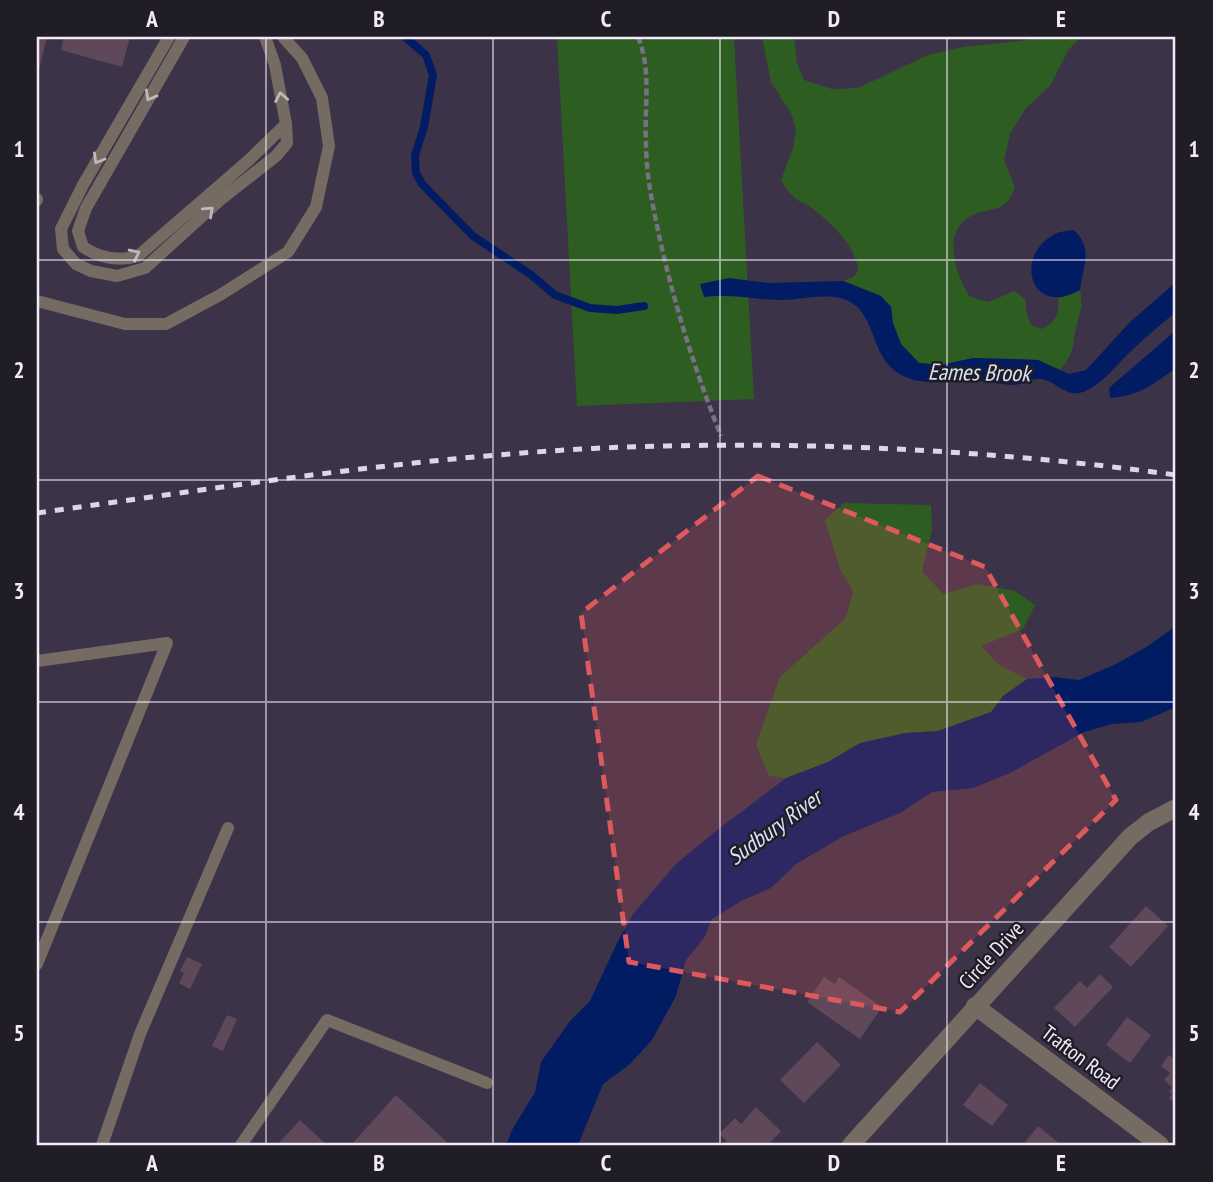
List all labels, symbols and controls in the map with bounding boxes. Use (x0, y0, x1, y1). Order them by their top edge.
text: A (145, 4, 158, 33)
text: B (373, 4, 385, 33)
text: C (601, 4, 612, 33)
text: D (828, 4, 840, 33)
text: E (1056, 4, 1066, 33)
one-way arrow (145, 89, 158, 101)
one-way arrow (274, 91, 289, 102)
text: 1 (14, 134, 25, 163)
text: 1 (1189, 134, 1200, 163)
one-way arrow (93, 152, 106, 165)
one-way arrow (200, 207, 213, 220)
one-way arrow (128, 248, 141, 262)
text: 2 (14, 355, 25, 384)
text: 2 (1189, 355, 1200, 384)
water label: Eames Brook (928, 357, 1033, 387)
text: 3 (14, 576, 25, 605)
text: 3 (1189, 576, 1200, 605)
water label: Sudbury River (721, 781, 830, 871)
text: 4 (14, 797, 25, 826)
text: 4 (1189, 797, 1200, 826)
street label: Circle Drive (953, 915, 1029, 995)
text: 5 (14, 1018, 25, 1047)
text: 5 (1189, 1018, 1200, 1047)
street label: Trafton Road (1037, 1019, 1125, 1095)
text: A (145, 1148, 158, 1177)
text: B (373, 1148, 385, 1177)
text: C (601, 1148, 612, 1177)
text: D (828, 1148, 840, 1177)
text: E (1056, 1148, 1066, 1177)

